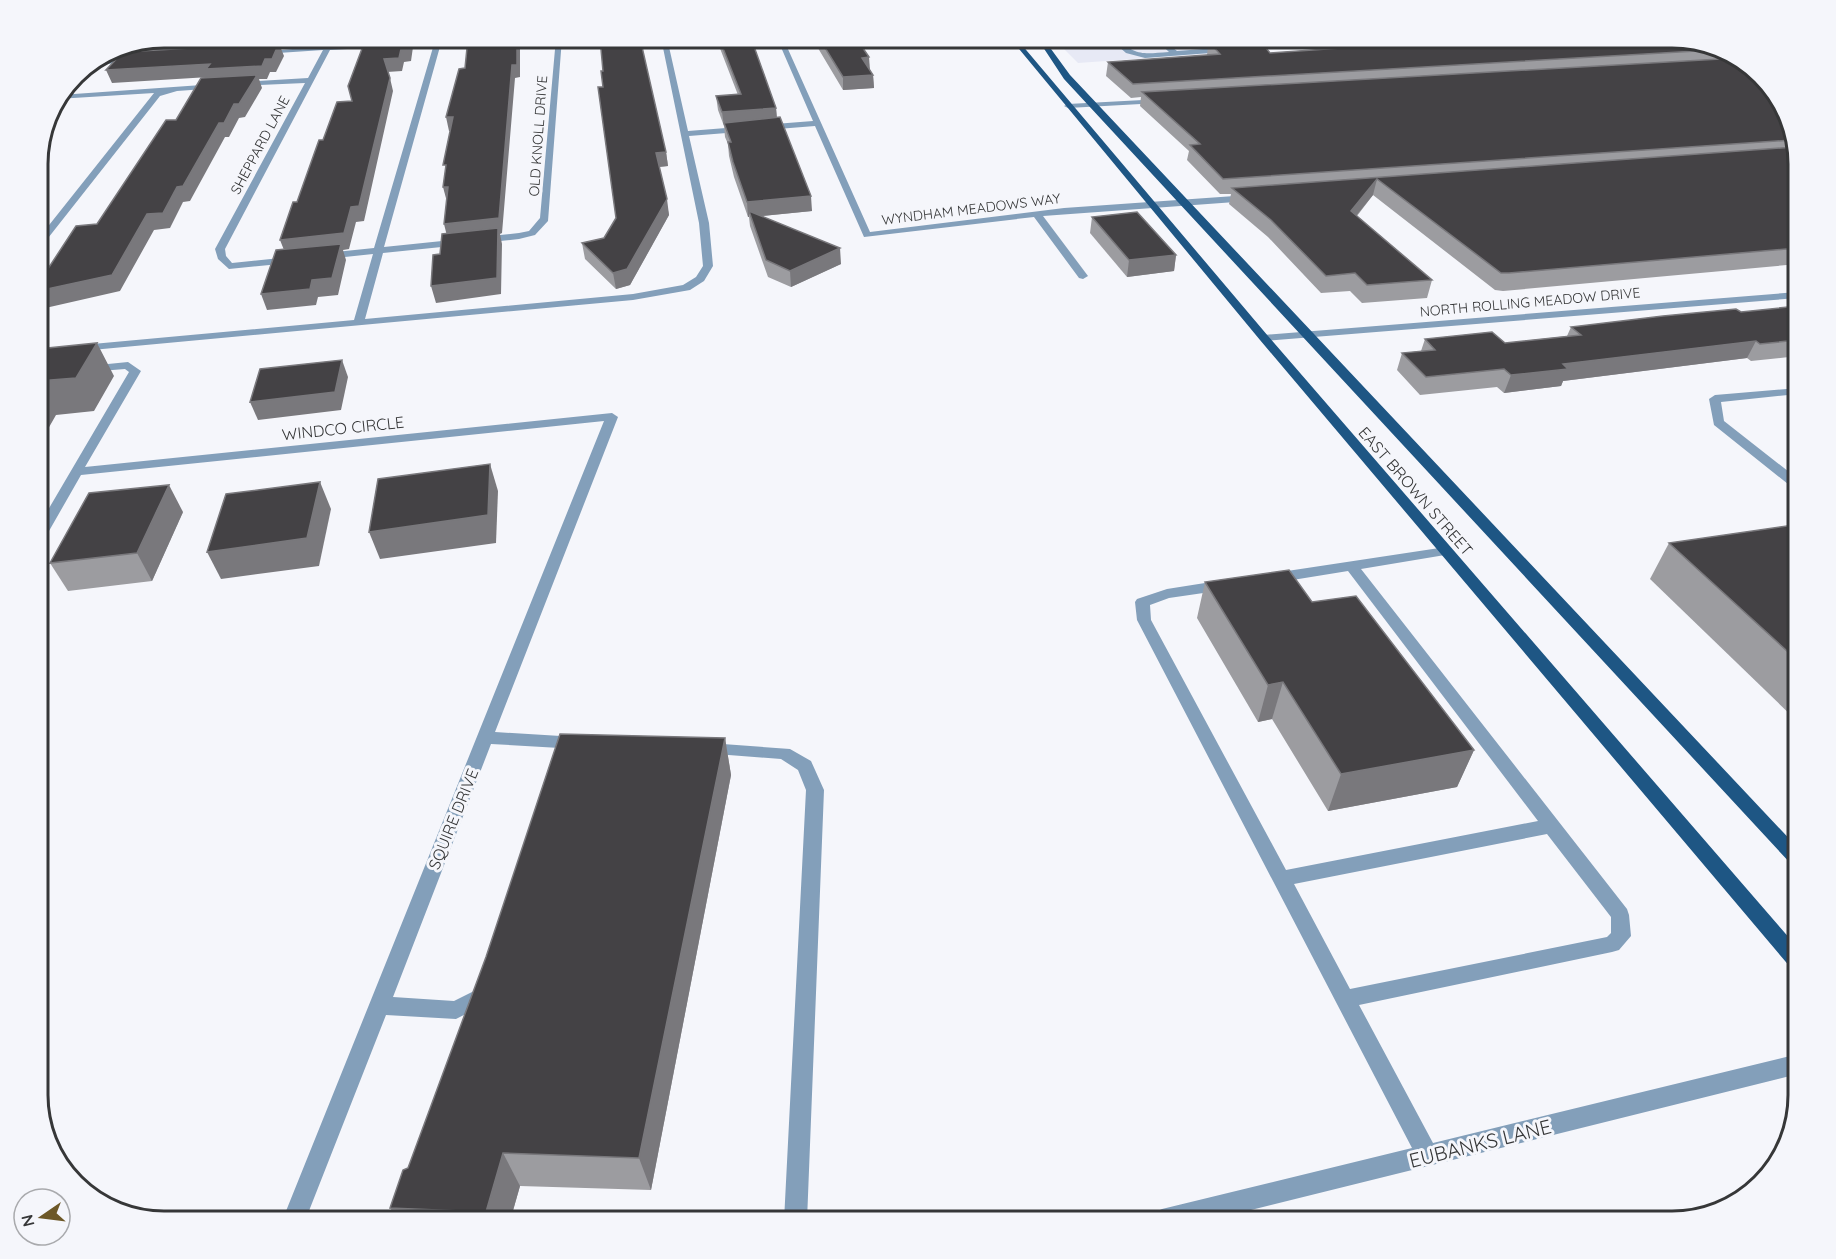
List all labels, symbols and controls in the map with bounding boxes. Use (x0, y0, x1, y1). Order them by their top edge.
street label: OLD KNOLL DRIVE (525, 75, 551, 197)
street label: SHEPPARD LANE (226, 93, 294, 197)
street label: WYNDHAM MEADOWS WAY (881, 189, 1062, 229)
street label: NORTH ROLLING MEADOW DRIVE (1419, 283, 1641, 321)
street label: WINDCO CIRCLE (281, 412, 405, 444)
street label: EAST BROWN STREET (1355, 422, 1478, 560)
street label: SQUIRE DRIVE (424, 766, 482, 872)
street label: EUBANKS LANE (1406, 1113, 1554, 1173)
north arrow (12, 1187, 72, 1247)
text: N (16, 1213, 39, 1229)

